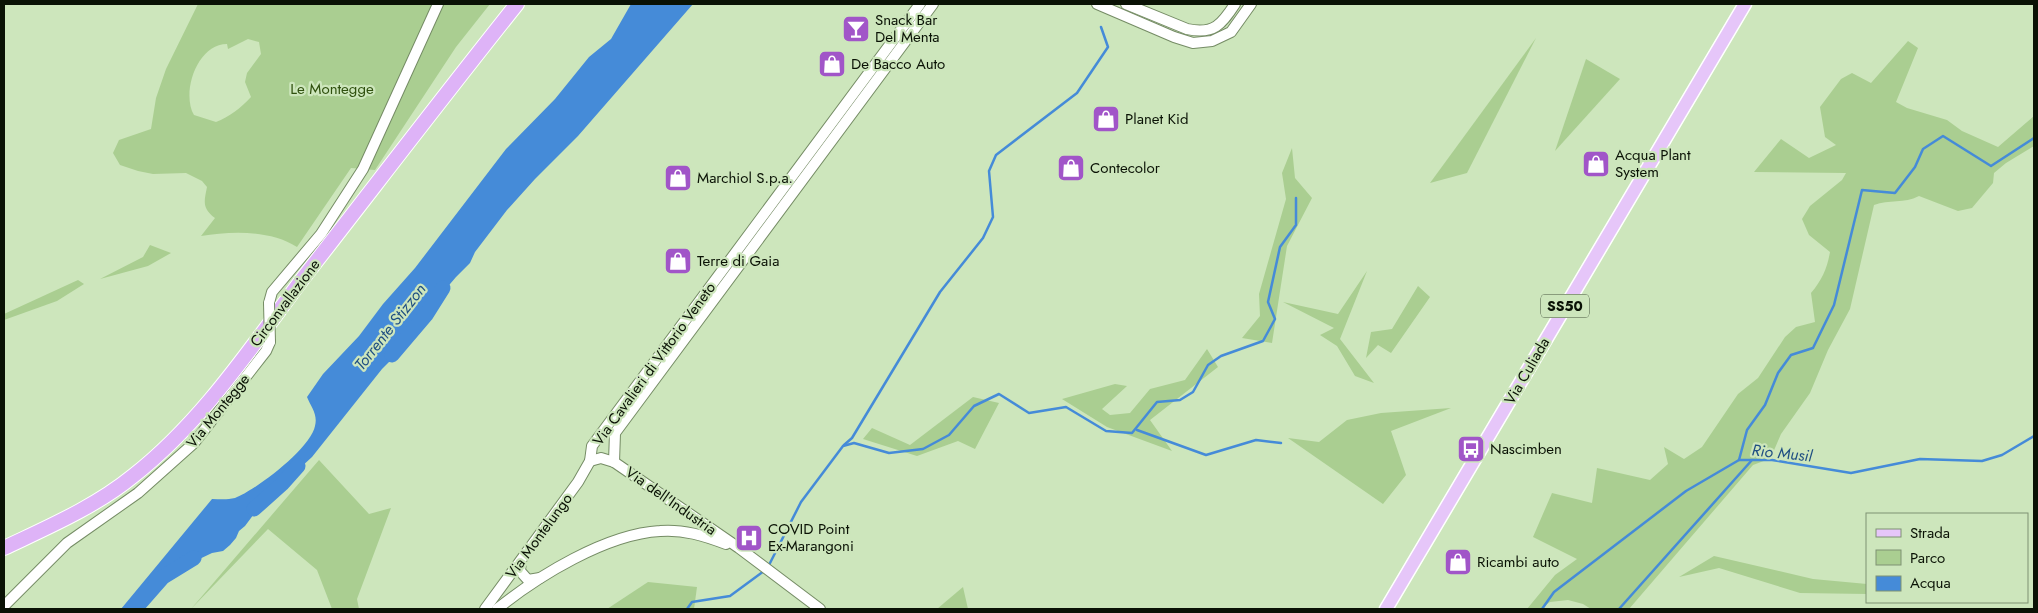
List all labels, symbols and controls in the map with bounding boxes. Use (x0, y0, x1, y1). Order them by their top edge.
place label: Snack Bar Del Menta (875, 9, 939, 48)
bar icon: Snack Bar Del Menta (841, 14, 871, 44)
shop icon: De Bacco Auto (817, 49, 847, 79)
place label: De Bacco Auto (851, 53, 945, 75)
park label: Le Montegge (290, 78, 374, 100)
shop icon: Planet Kid (1091, 104, 1121, 134)
place label: Planet Kid (1125, 108, 1189, 130)
place label: Acqua Plant System (1615, 144, 1691, 183)
shop icon: Acqua Plant System (1581, 149, 1611, 179)
shop icon: Contecolor (1056, 153, 1086, 183)
place label: Contecolor (1090, 157, 1161, 179)
shop icon: Marchiol S.p.a. (663, 163, 693, 193)
place label: Marchiol S.p.a. (697, 167, 793, 189)
shop icon: Terre di Gaia (663, 246, 693, 276)
place label: Terre di Gaia (697, 250, 779, 272)
street label: Circonvallazione (245, 254, 325, 351)
street label: Via Cavalieri di Vittorio Veneto (587, 278, 721, 450)
water label: Torrente Stizzon (349, 279, 431, 375)
road number: SS50 (1541, 294, 1589, 318)
street label: Via Culiada (1499, 333, 1555, 409)
street label: Via Montegge (181, 369, 255, 453)
bus stop icon: Nascimben (1456, 434, 1486, 464)
place label: Nascimben (1490, 438, 1562, 460)
water label: Rio Musil (1751, 438, 1815, 468)
street label: Via dell'Industria (621, 461, 721, 541)
street label: Via Montelungo (500, 489, 578, 583)
legend (1866, 513, 2028, 603)
place label: COVID Point Ex-Marangoni (768, 518, 854, 557)
text: Strada (1910, 522, 1950, 544)
hospital icon: COVID Point Ex-Marangoni (734, 523, 764, 553)
shop icon: Ricambi auto (1443, 547, 1473, 577)
text: Parco (1910, 547, 1945, 569)
place label: Ricambi auto (1477, 551, 1559, 573)
text: Acqua (1910, 572, 1951, 594)

